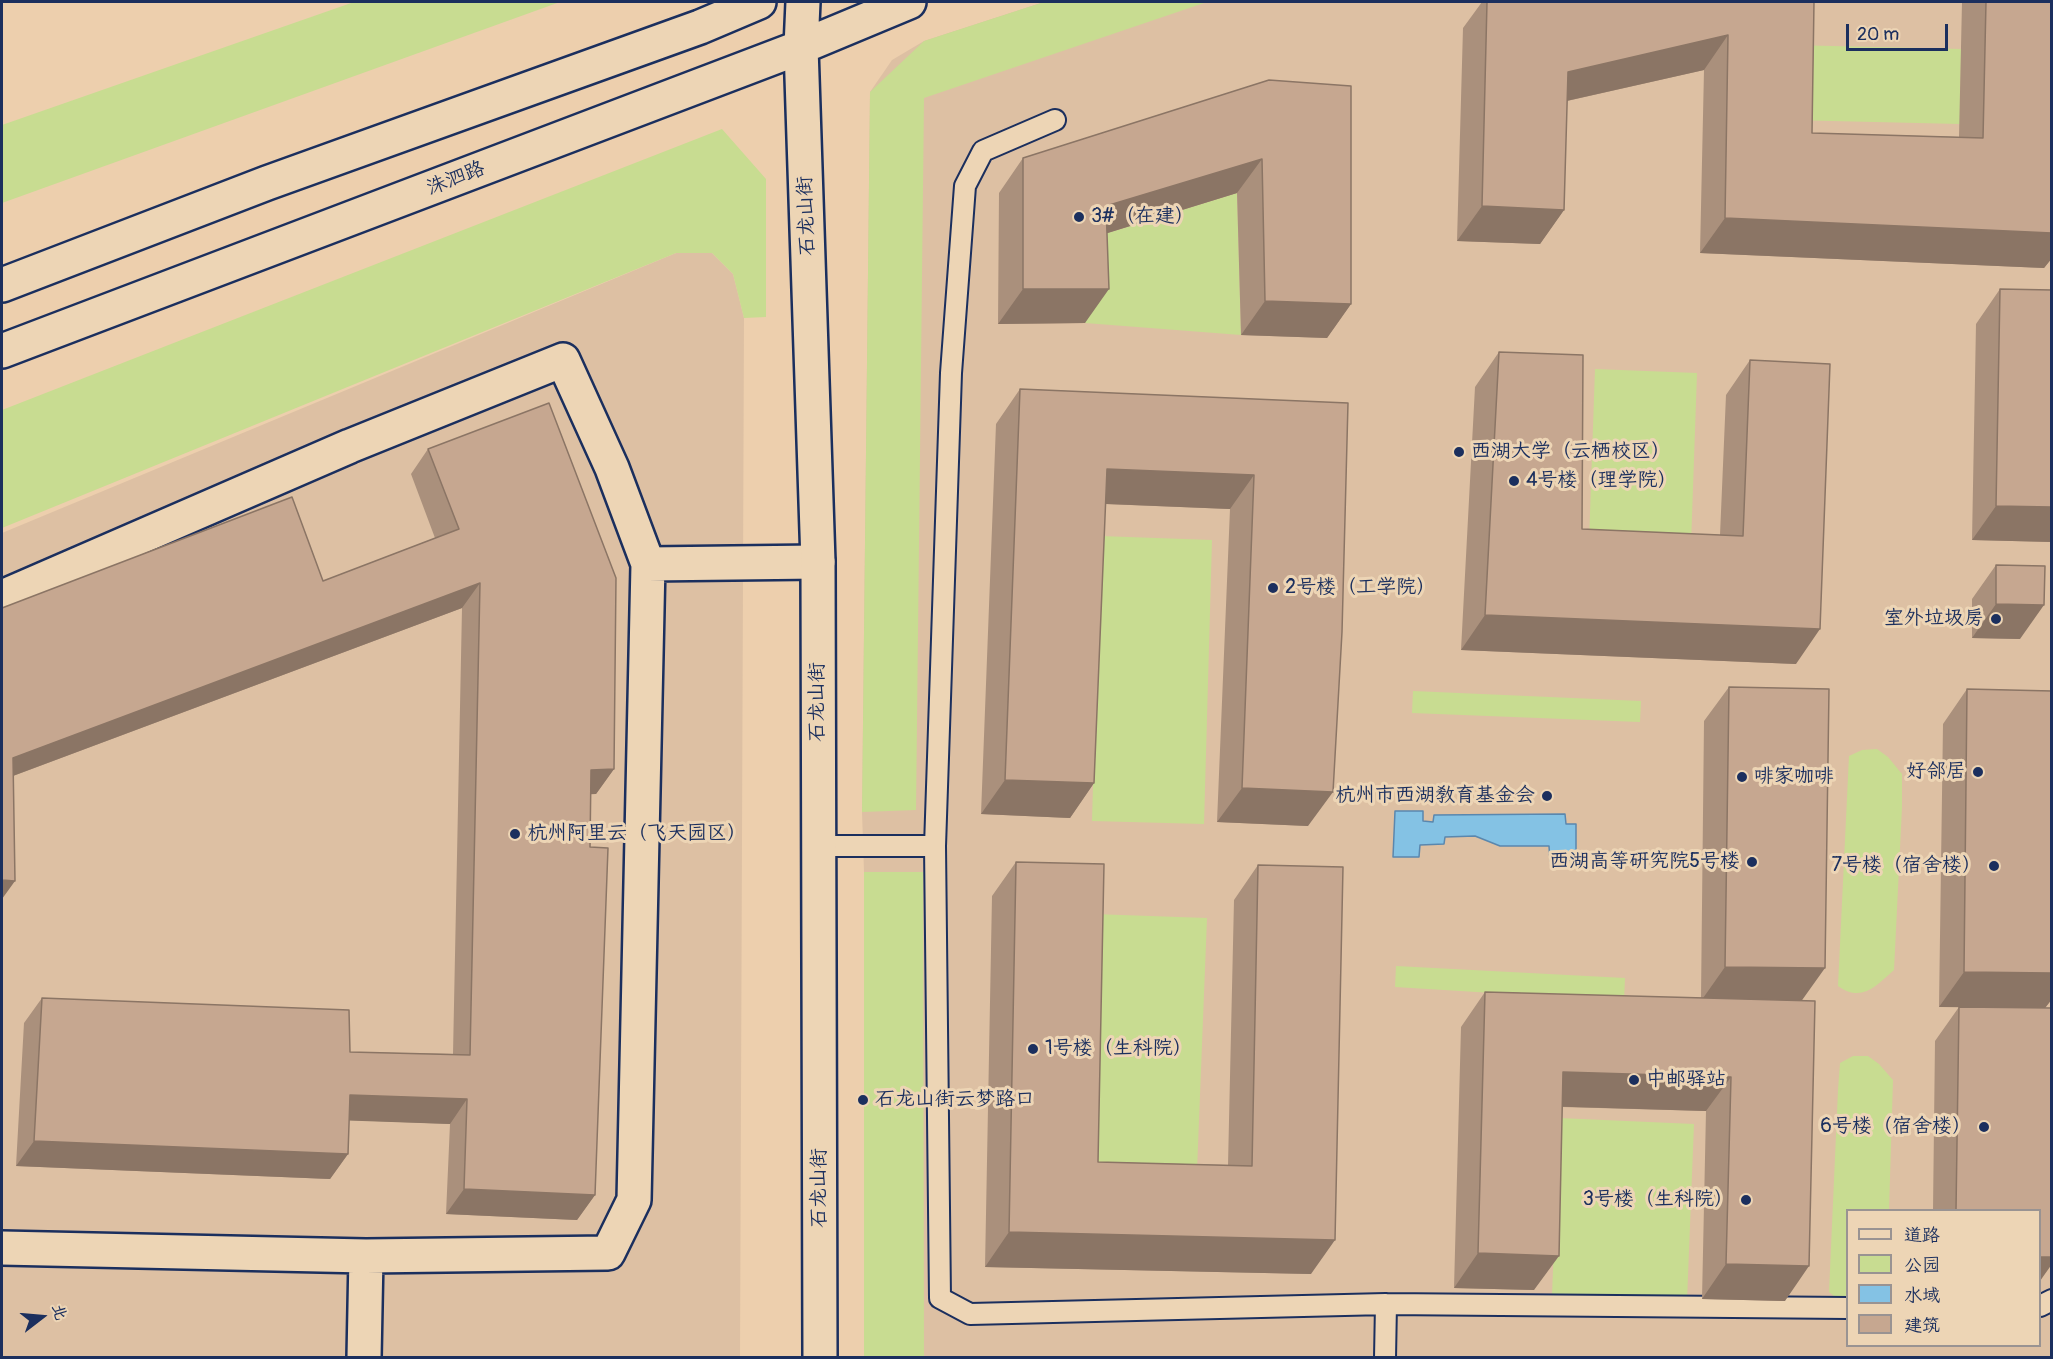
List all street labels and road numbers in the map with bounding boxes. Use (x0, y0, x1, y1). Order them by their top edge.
street label: 洙泗路 (424, 157, 488, 201)
street label: 石龙山街 (794, 176, 820, 256)
street label: 石龙山街 (806, 662, 830, 742)
street label: 石龙山街 (808, 1148, 832, 1228)

